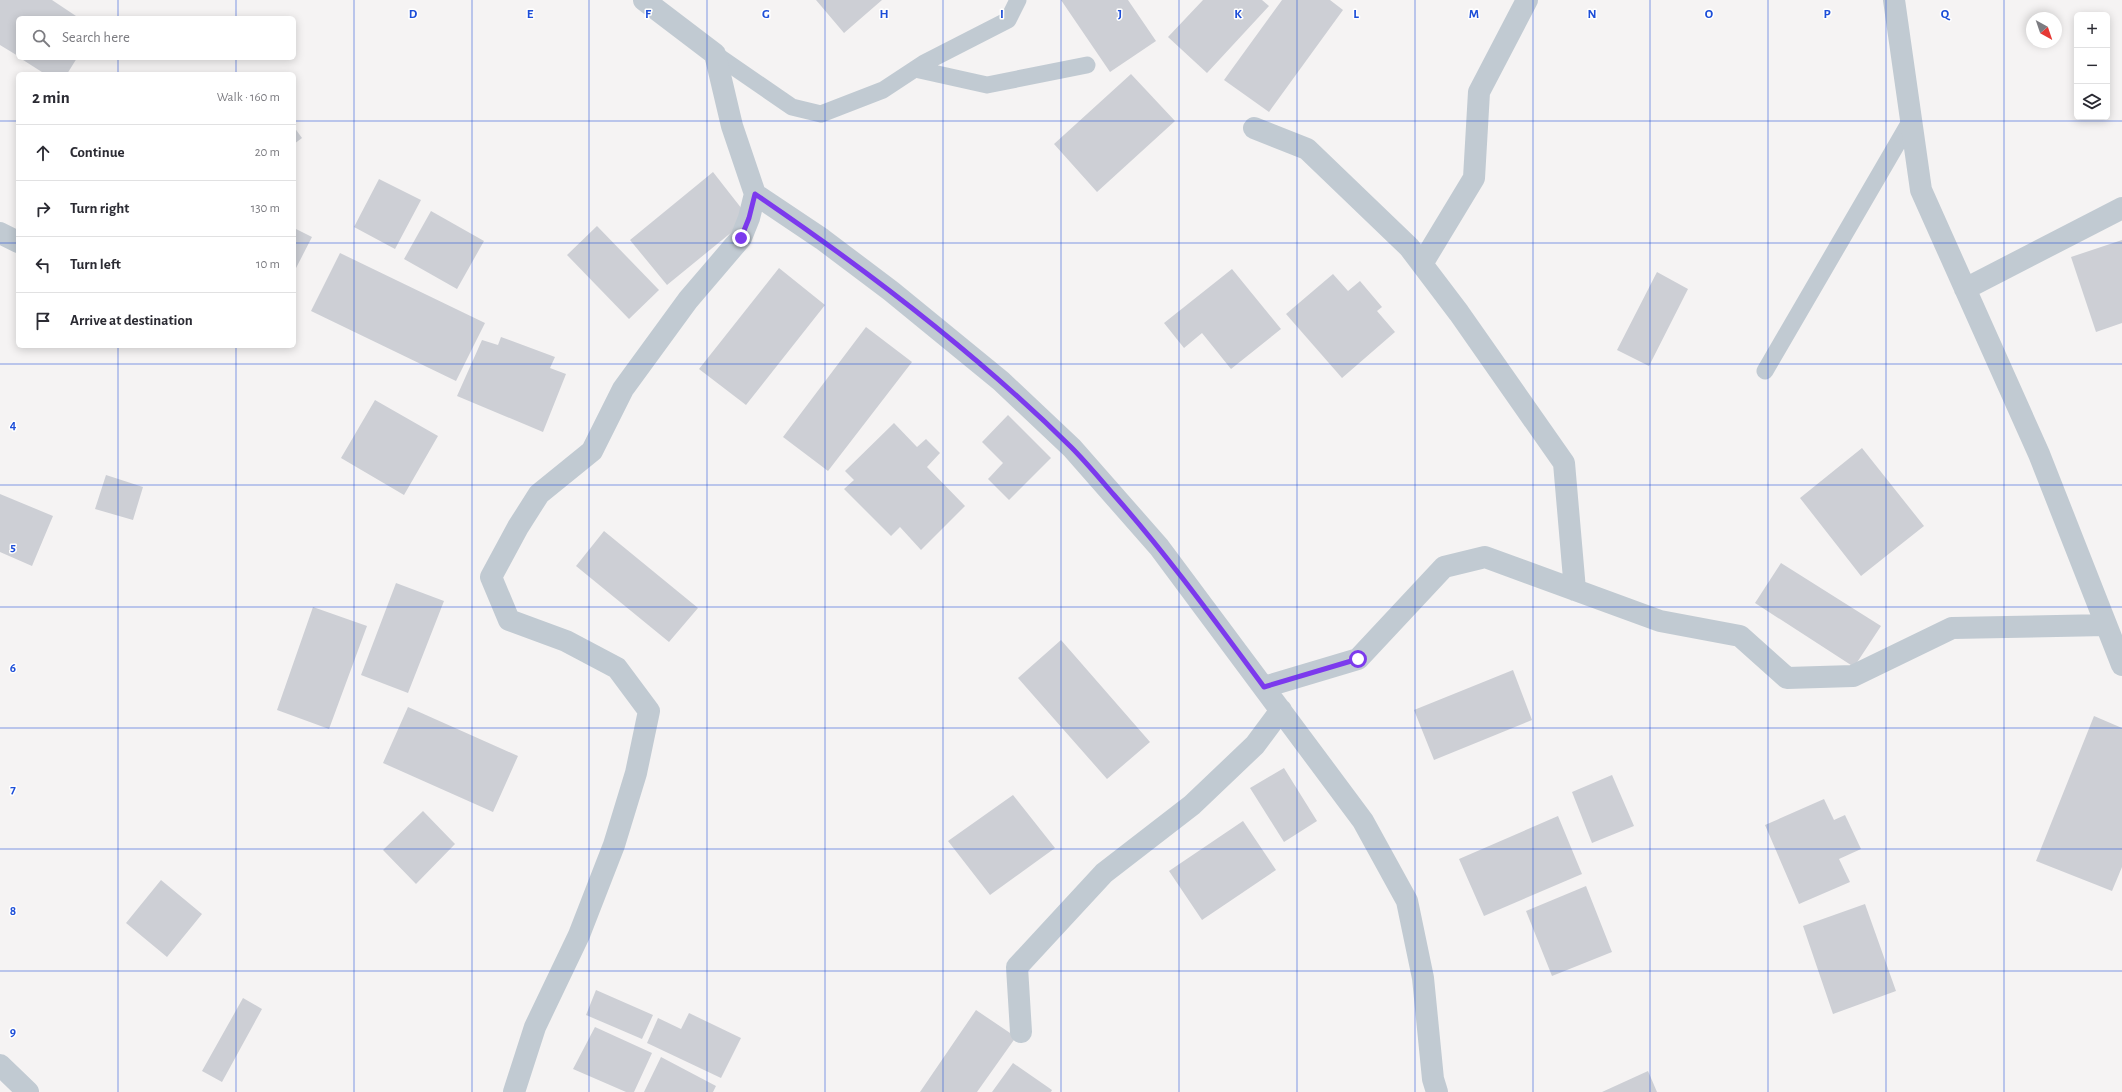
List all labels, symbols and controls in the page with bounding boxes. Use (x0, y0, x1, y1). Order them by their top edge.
text: D (409, 8, 418, 21)
text: E (527, 8, 534, 21)
text: F (645, 8, 652, 21)
text: G (762, 8, 770, 21)
text: H (879, 8, 889, 21)
text: I (1000, 8, 1004, 21)
text: J (1118, 8, 1122, 21)
text: K (1234, 8, 1242, 21)
text: L (1353, 8, 1359, 21)
text: M (1469, 8, 1479, 21)
text: N (1587, 8, 1597, 21)
text: O (1705, 8, 1714, 21)
text: P (1823, 8, 1831, 21)
text: Q (1941, 8, 1951, 21)
north arrow (2026, 12, 2062, 48)
map controls (2074, 12, 2110, 120)
button: + (2074, 12, 2110, 48)
search box (16, 16, 296, 60)
icon: search (30, 27, 52, 49)
text: Search here (62, 30, 130, 45)
button: − (2074, 48, 2110, 84)
button: layers (2074, 84, 2110, 120)
text: 2 min (32, 89, 70, 106)
text: Walk · 160 m (217, 91, 280, 104)
icon: ahead (32, 142, 54, 164)
text: Continue (70, 145, 125, 160)
text: 20 m (255, 146, 280, 159)
icon: right (32, 198, 54, 220)
text: Turn right (70, 201, 129, 216)
text: 130 m (251, 202, 280, 215)
route end (732, 229, 750, 247)
icon: left (32, 254, 54, 276)
text: Turn left (70, 257, 121, 272)
text: 10 m (256, 258, 280, 271)
icon: arrive (32, 310, 54, 332)
text: Arrive at destination (70, 313, 193, 328)
text: 4 (10, 419, 17, 432)
text: 5 (10, 541, 16, 554)
route start (1349, 650, 1367, 668)
text: 6 (10, 662, 16, 675)
text: 7 (10, 783, 16, 796)
text: 8 (10, 905, 16, 918)
text: 9 (10, 1026, 16, 1039)

